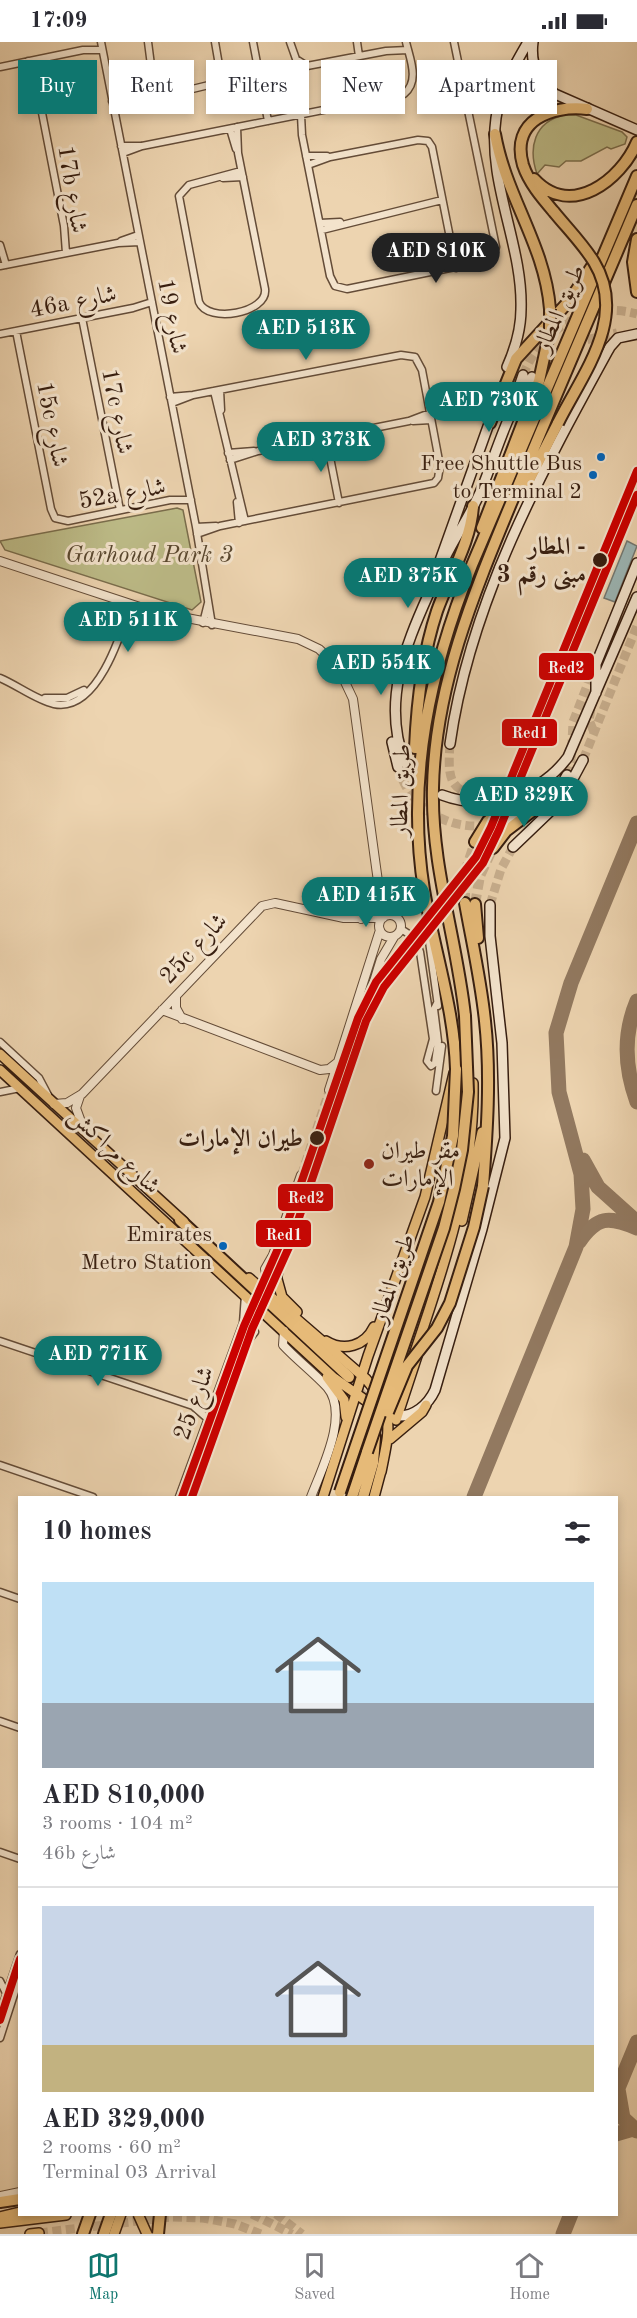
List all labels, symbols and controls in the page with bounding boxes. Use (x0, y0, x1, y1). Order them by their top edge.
text: 17:09 (30, 10, 87, 32)
chip: Buy (18, 60, 97, 114)
chip: Rent (109, 60, 194, 114)
chip: Filters (206, 60, 309, 114)
chip: New (321, 60, 405, 114)
chip: Apartment (417, 60, 557, 114)
street label: 17b شارع (46, 144, 90, 236)
pin: AED 810K (374, 233, 498, 284)
text: AED 810K (386, 242, 486, 262)
street label: طريق المطار (530, 262, 592, 358)
street label: شارع 19 (146, 277, 190, 357)
street label: 46a شارع (28, 283, 120, 329)
pin: AED 513K (244, 310, 368, 361)
text: AED 513K (256, 319, 356, 339)
street label: 17c شارع (90, 367, 136, 457)
street label: 15c شارع (25, 380, 71, 470)
pin: AED 730K (427, 382, 551, 433)
text: AED 730K (439, 391, 539, 411)
pin: AED 373K (259, 422, 383, 473)
text: AED 373K (271, 431, 371, 451)
unlabelled marker (595, 451, 607, 463)
place label: Free Shuttle Bus to Terminal 2 (420, 453, 582, 503)
marker: Free Shuttle Bus to Terminal 2 (587, 469, 599, 481)
street label: 52a شارع (77, 476, 169, 520)
place label: المطار - مبنى رقم 3 (497, 535, 586, 596)
park label: Garhoud Park 3 (65, 544, 233, 568)
marker: المطار - مبنى رقم 3 (591, 551, 609, 569)
pin: AED 375K (346, 558, 470, 609)
text: AED 375K (358, 567, 458, 587)
pin: AED 511K (66, 602, 190, 653)
text: AED 511K (78, 611, 178, 631)
pin: AED 554K (319, 645, 443, 696)
line badge: Red2 (538, 652, 595, 681)
text: AED 554K (331, 654, 431, 674)
text: Red2 (547, 661, 585, 677)
line badge: Red1 (501, 718, 558, 747)
text: Red1 (511, 726, 549, 742)
street label: طريق المطار (388, 743, 417, 839)
pin: AED 329K (462, 777, 586, 828)
text: AED 329K (474, 786, 574, 806)
pin: AED 415K (304, 877, 428, 928)
text: AED 415K (316, 886, 416, 906)
street label: 25c شارع (156, 909, 237, 993)
street label: شارع مراكش (59, 1103, 165, 1204)
place label: طيران الإمارات (178, 1126, 303, 1155)
marker: طيران الإمارات (308, 1129, 326, 1147)
place label: مقر طيران الإمارات (381, 1140, 460, 1196)
marker: مقر طيران الإمارات (362, 1157, 376, 1171)
line badge: Red2 (277, 1183, 334, 1212)
text: Red2 (287, 1191, 325, 1207)
line badge: Red1 (255, 1219, 312, 1248)
place label: Emirates Metro Station (81, 1224, 212, 1274)
text: Red1 (265, 1228, 303, 1244)
street label: طريق المطار (367, 1231, 421, 1329)
marker: Emirates Metro Station (217, 1240, 229, 1252)
pin: AED 771K (36, 1336, 160, 1387)
text: AED 771K (48, 1345, 148, 1365)
street label: شارع 25 (171, 1364, 225, 1446)
icon: filters (561, 1516, 594, 1549)
text: 10 homes (42, 1519, 151, 1545)
icon: home (264, 1621, 372, 1729)
text: AED 810,000 (42, 1783, 205, 1809)
text: 3 rooms · 104 m² (42, 1814, 192, 1834)
text: 46b شارع (42, 1844, 116, 1864)
icon: home (264, 1945, 372, 2053)
text: AED 329,000 (42, 2107, 205, 2133)
text: 2 rooms · 60 m² (42, 2138, 181, 2158)
text: Terminal 03 Arrival (42, 2163, 216, 2183)
tab: Map (87, 2249, 120, 2305)
tab: Saved (294, 2249, 335, 2305)
tab: Home (509, 2249, 550, 2305)

